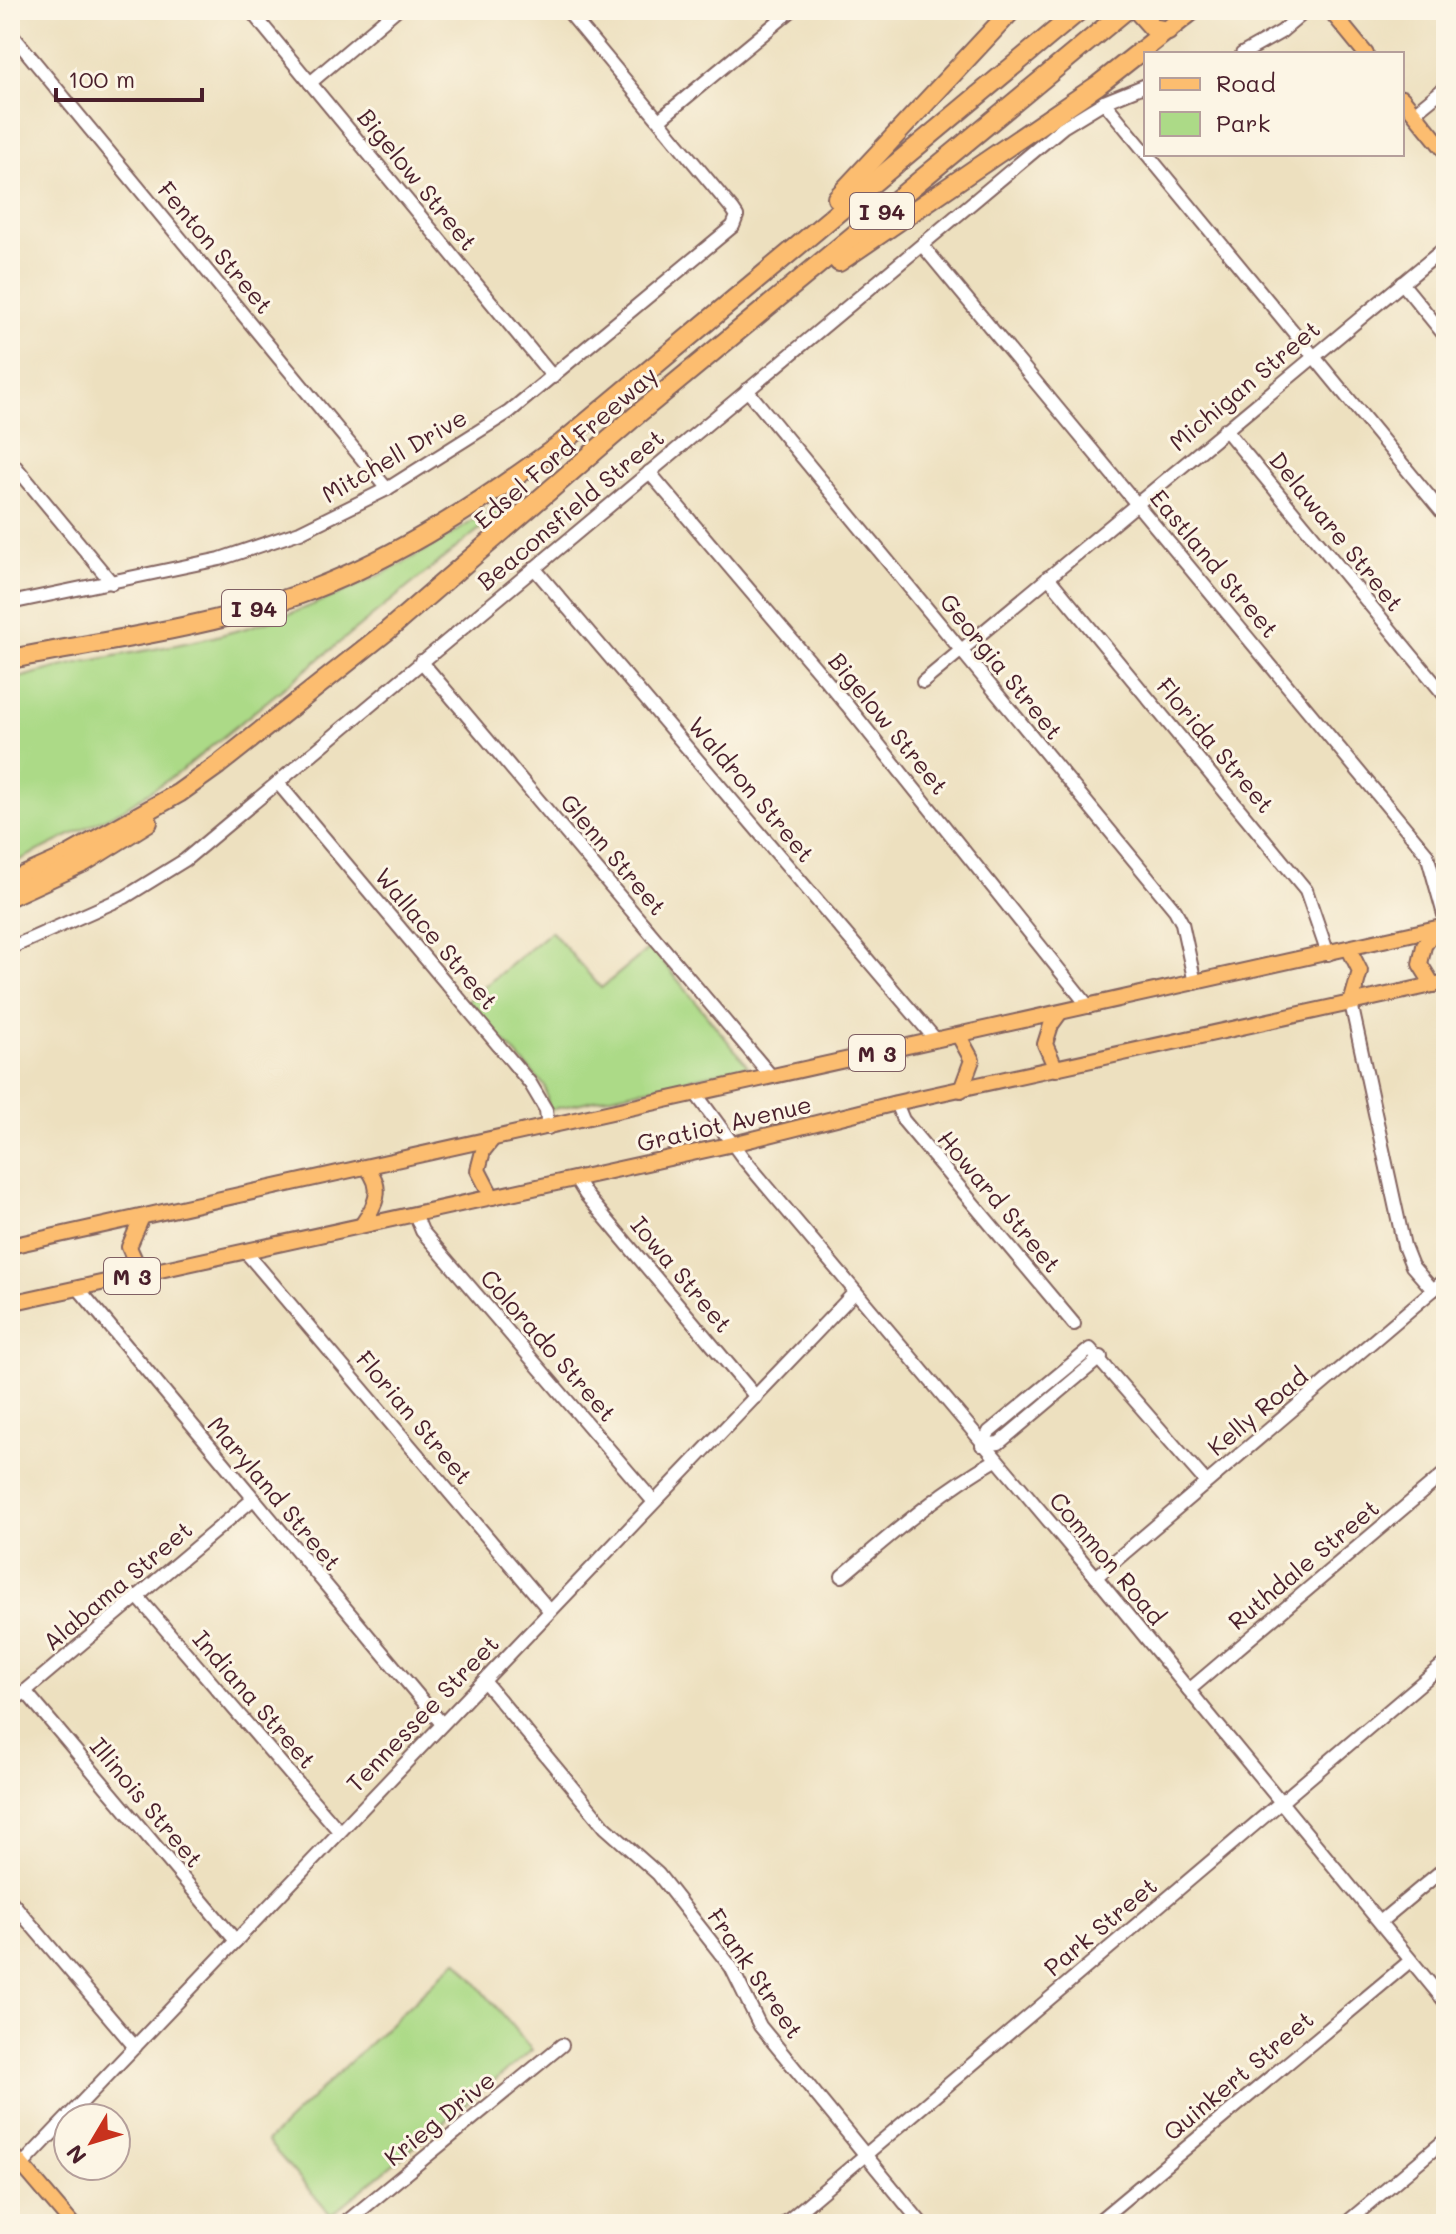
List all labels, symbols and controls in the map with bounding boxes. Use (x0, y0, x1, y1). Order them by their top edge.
scale bar (56, 52, 202, 102)
legend (1144, 52, 1404, 156)
text: 100 m (68, 63, 135, 94)
text: Road (1216, 67, 1276, 98)
street label: Bigelow Street (351, 102, 485, 256)
text: Park (1216, 107, 1270, 138)
street label: Fenton Street (152, 174, 280, 320)
road number: I 94 (850, 193, 914, 229)
street label: Michigan Street (1162, 313, 1326, 457)
street label: Edsel Ford Freeway (467, 359, 663, 535)
street label: Mitchell Drive (316, 401, 472, 509)
street label: Beaconsfield Street (470, 422, 670, 596)
street label: Delaware Street (1263, 445, 1411, 617)
street label: Eastland Street (1144, 482, 1286, 644)
street label: Georgia Street (934, 587, 1070, 745)
road number: I 94 (222, 590, 286, 626)
street label: Bigelow Street (822, 646, 956, 800)
street label: Florida Street (1150, 671, 1282, 819)
street label: Waldron Street (682, 710, 822, 868)
street label: Glenn Street (554, 787, 674, 921)
street label: Wallace Street (369, 861, 505, 1015)
road number: M 3 (849, 1035, 905, 1071)
street label: Gratiot Avenue (634, 1088, 814, 1158)
street label: Howard Street (931, 1124, 1069, 1278)
street label: Iowa Street (624, 1209, 740, 1339)
road number: M 3 (104, 1258, 160, 1294)
street label: Colorado Street (474, 1262, 624, 1428)
street label: Florian Street (350, 1344, 480, 1490)
street label: Kelly Road (1201, 1360, 1313, 1462)
street label: Maryland Street (201, 1409, 349, 1577)
street label: Common Road (1043, 1485, 1173, 1631)
street label: Ruthdale Street (1221, 1492, 1385, 1636)
street label: Alabama Street (36, 1513, 198, 1657)
street label: Indiana Street (186, 1623, 324, 1775)
street label: Tennessee Street (339, 1628, 505, 1798)
street label: Illinois Street (84, 1731, 210, 1873)
street label: Park Street (1037, 1870, 1163, 1982)
street label: Frank Street (701, 1902, 811, 2044)
street label: Quinkert Street (1156, 2003, 1320, 2147)
street label: Krieg Drive (377, 2064, 501, 2172)
north arrow (52, 2102, 132, 2182)
text: N (59, 2139, 92, 2170)

